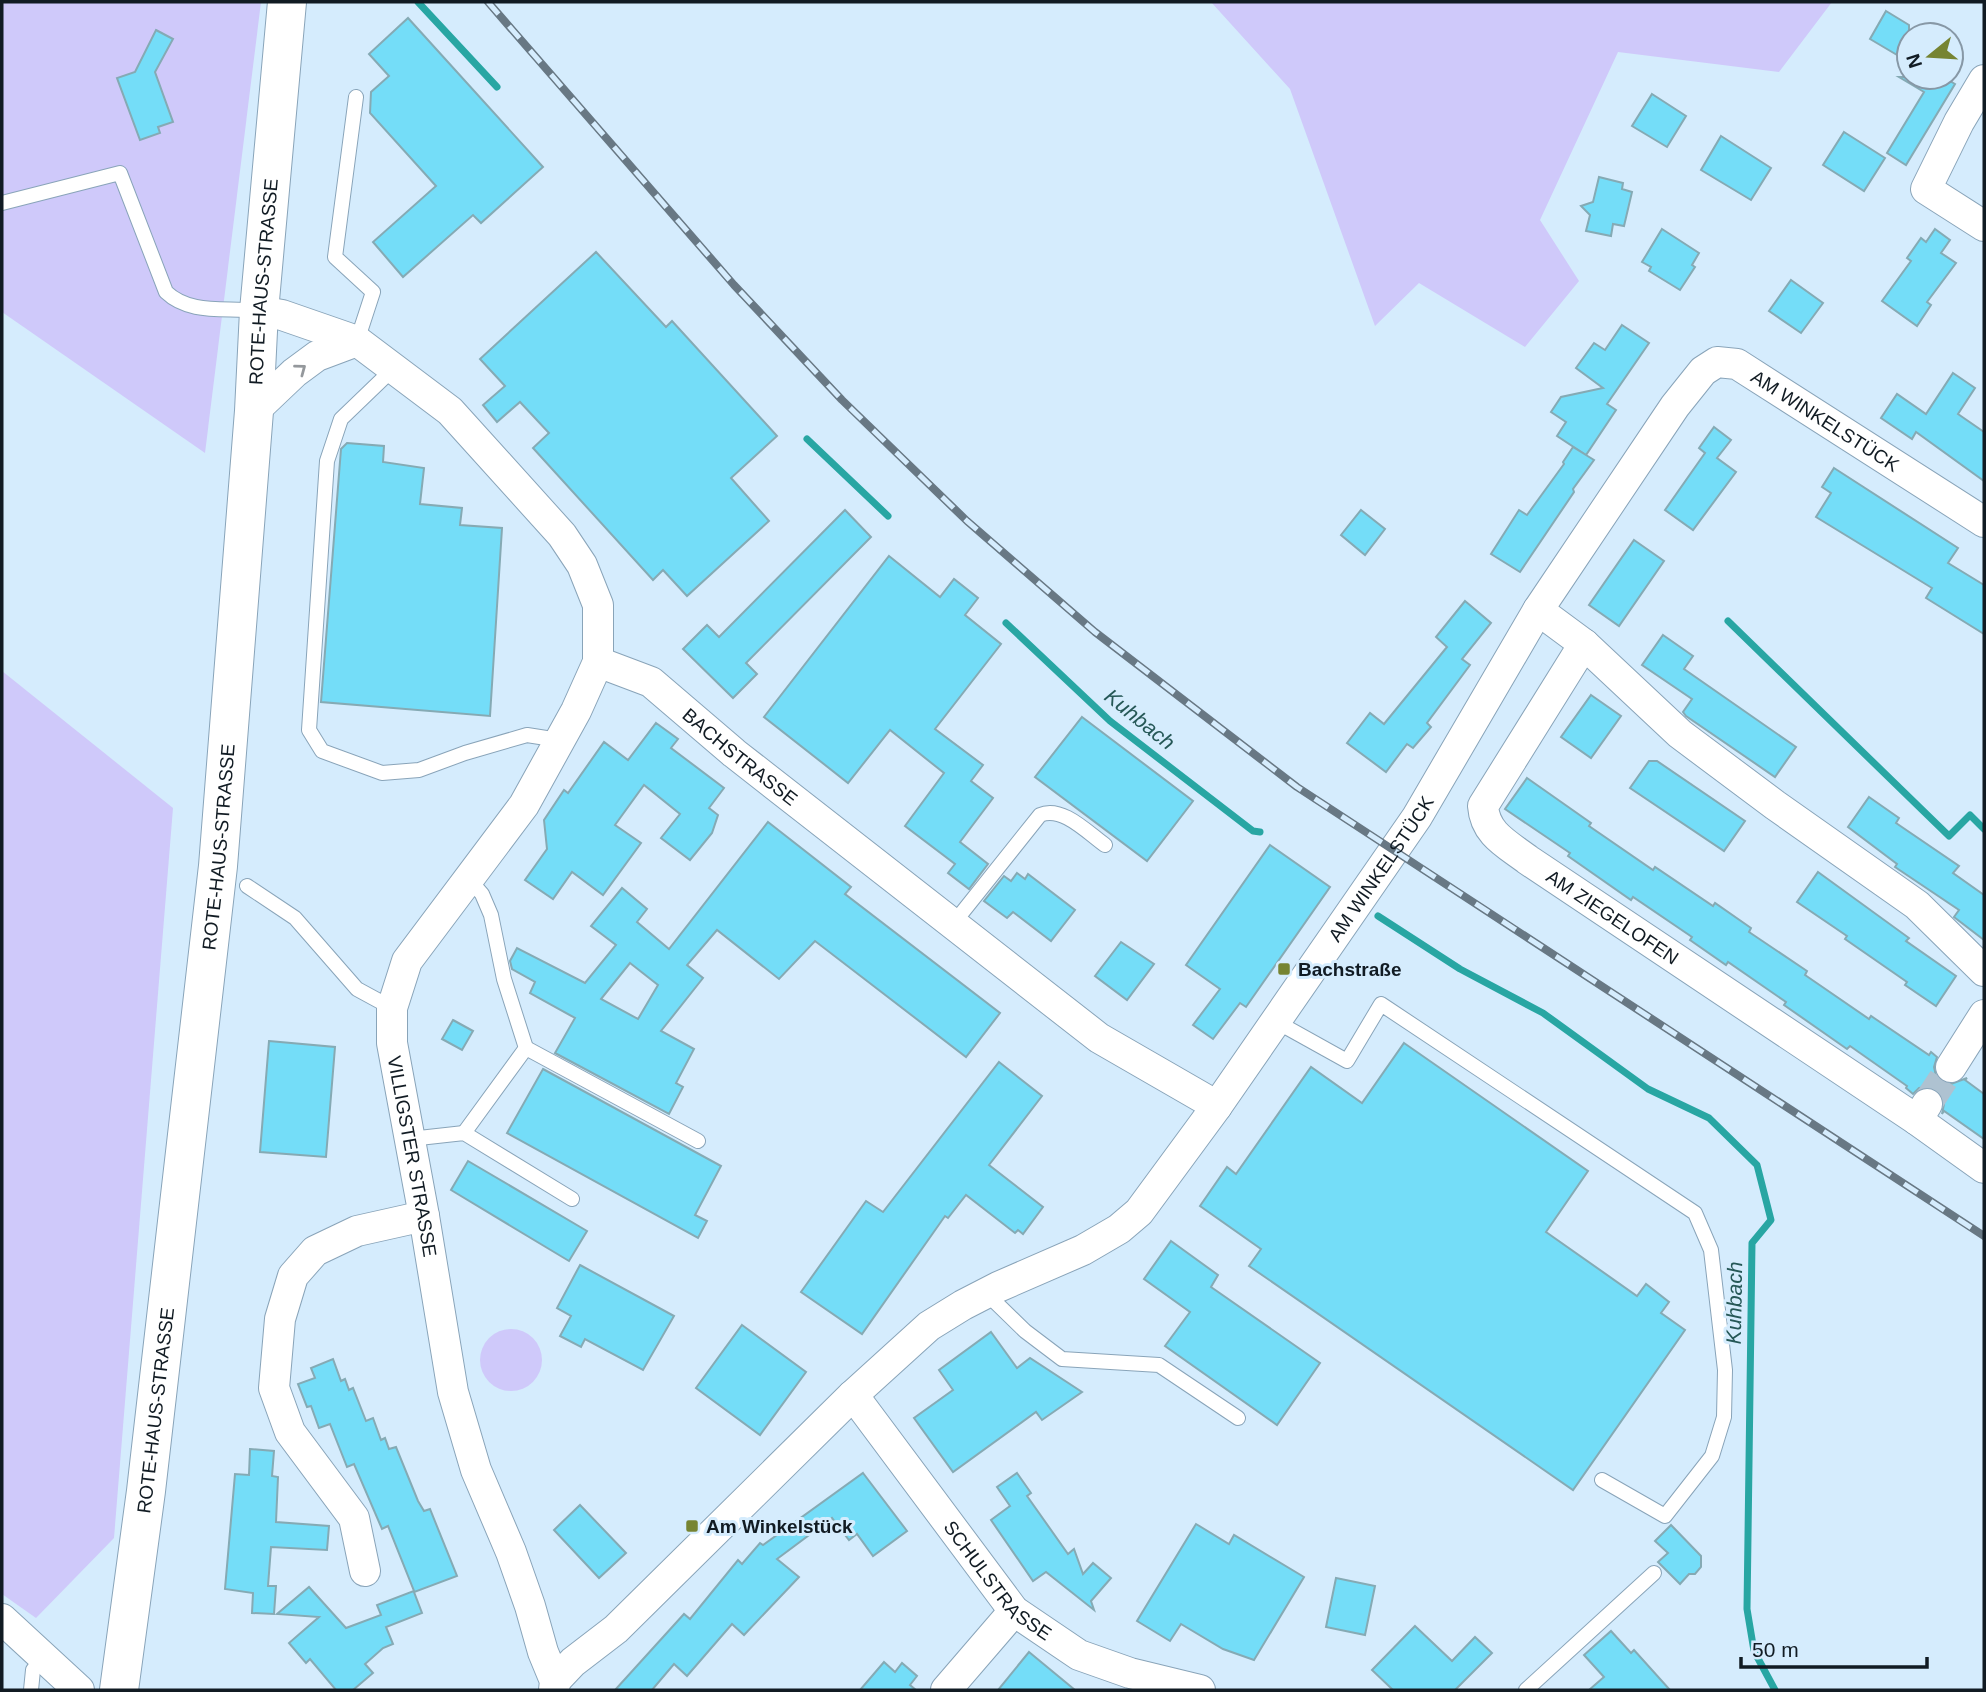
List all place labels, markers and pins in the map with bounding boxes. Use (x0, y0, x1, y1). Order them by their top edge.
place label: Bachstraße (1298, 959, 1402, 980)
marker: Bachstraße (1276, 961, 1292, 977)
place label: Am Winkelstück (706, 1516, 853, 1537)
marker: Am Winkelstück (684, 1518, 700, 1534)

